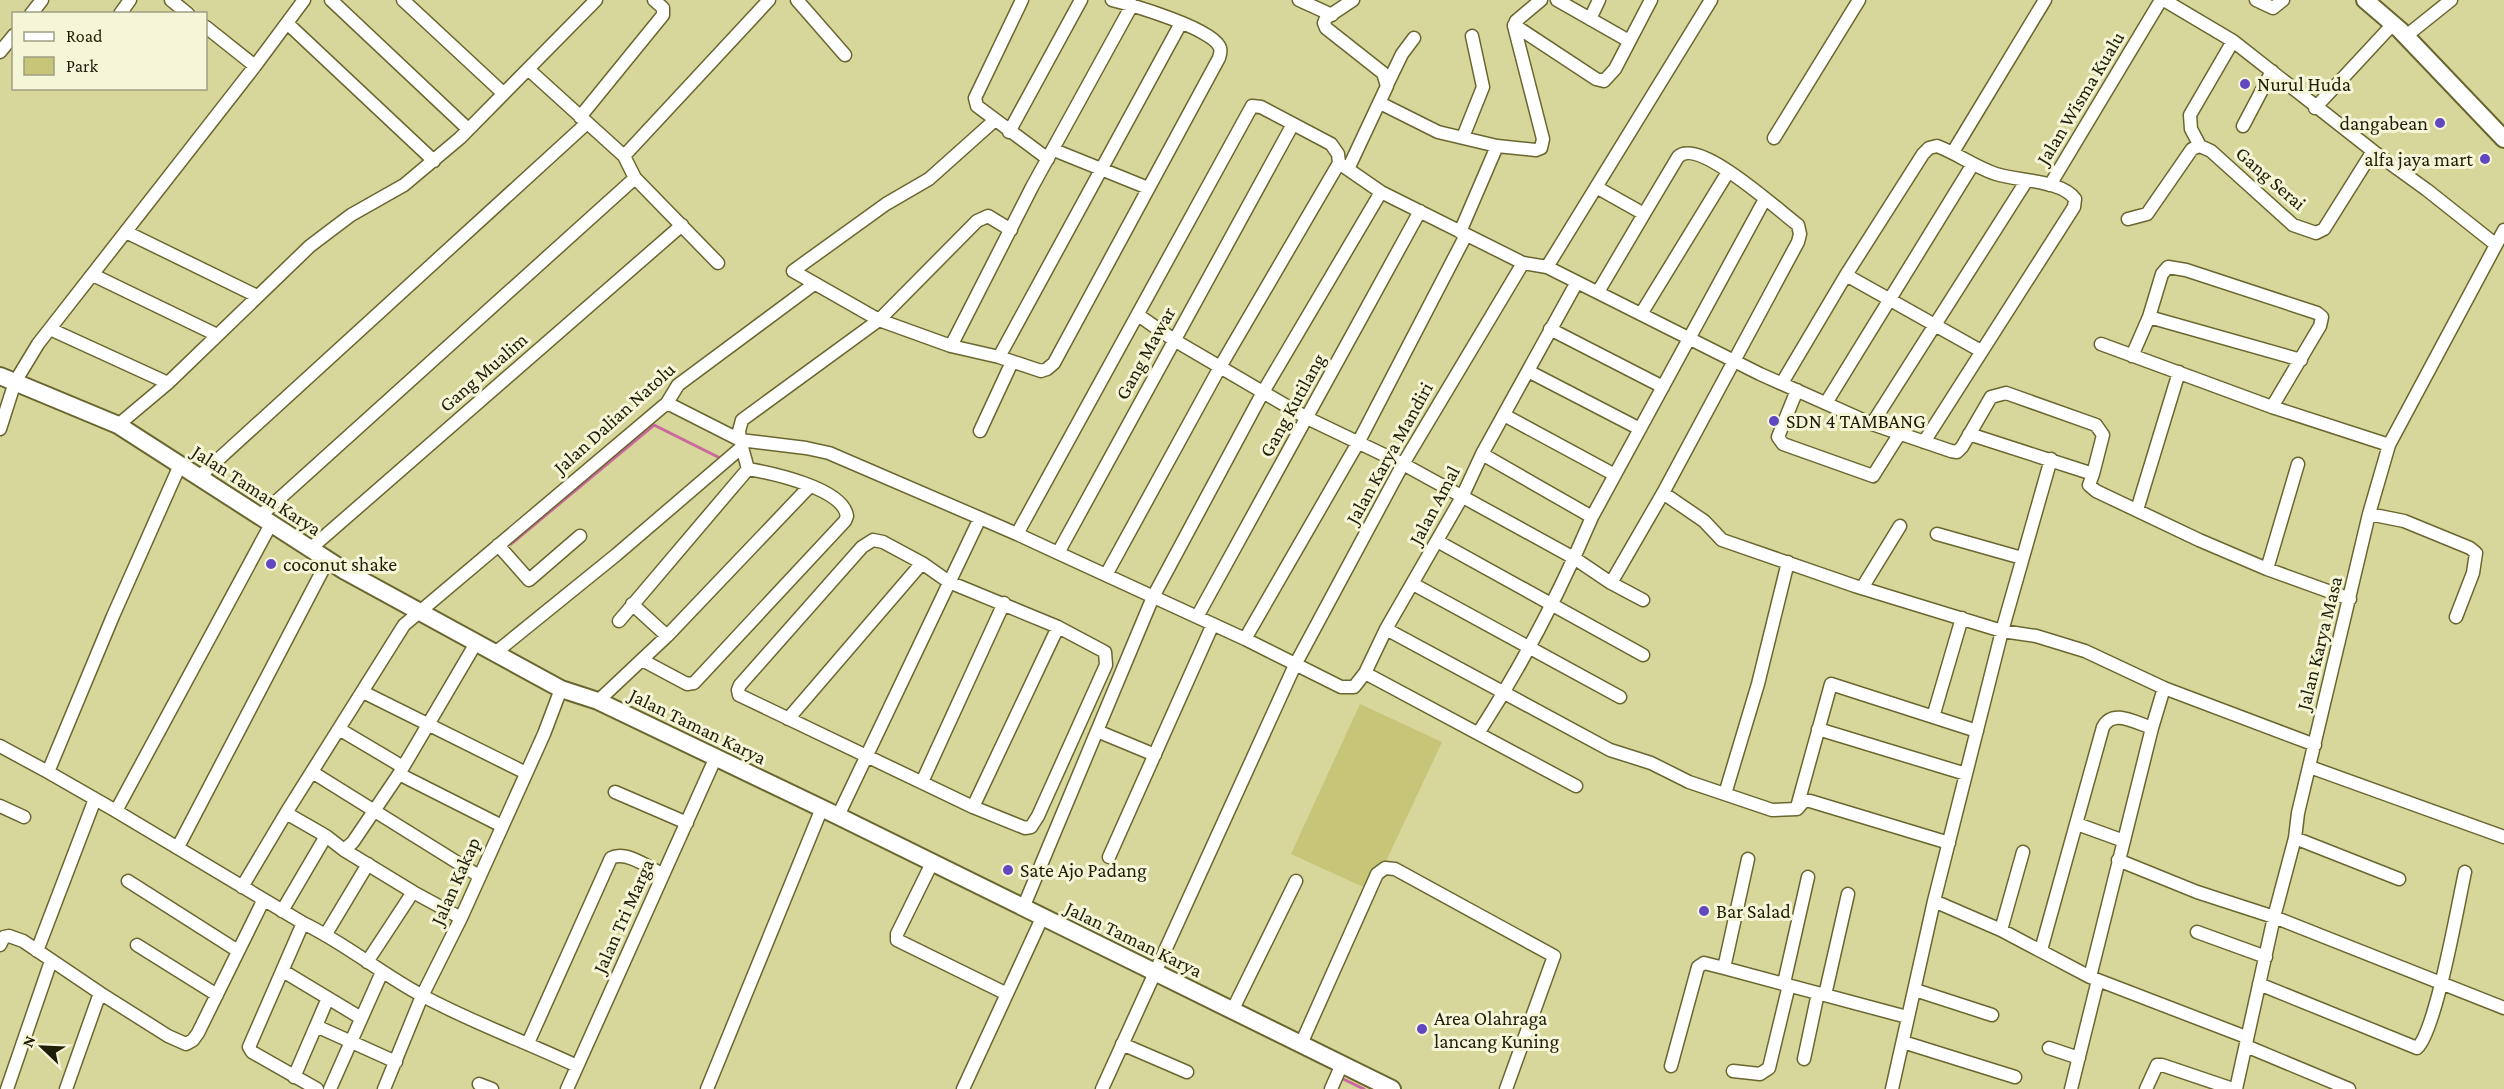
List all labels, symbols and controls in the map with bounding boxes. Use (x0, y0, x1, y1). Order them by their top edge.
legend (12, 12, 207, 90)
text: Road (66, 26, 103, 46)
street label: Jalan Wisma Kualu (2031, 27, 2129, 171)
text: Park (66, 56, 98, 76)
place label: Nurul Huda (2257, 73, 2351, 95)
marker: Nurul Huda (2238, 77, 2252, 91)
place label: dangabean (2340, 112, 2428, 135)
marker: dangabean (2433, 116, 2447, 130)
street label: Gang Serai (2231, 142, 2310, 215)
place label: alfa jaya mart (2364, 148, 2473, 171)
marker: alfa jaya mart (2478, 152, 2492, 166)
street label: Gang Mawar (1110, 303, 1180, 404)
street label: Gang Mualim (435, 328, 532, 417)
street label: Gang Kutilang (1255, 349, 1330, 461)
street label: Jalan Dalian Natolu (547, 358, 680, 480)
street label: Jalan Karya Mandiri (1340, 378, 1438, 530)
place label: SDN 4 TAMBANG (1786, 410, 1926, 432)
marker: SDN 4 TAMBANG (1767, 414, 1781, 428)
street label: Jalan Taman Karya (186, 439, 326, 541)
street label: Jalan Amal (1403, 462, 1465, 550)
place label: coconut shake (283, 553, 397, 575)
marker: coconut shake (264, 557, 278, 571)
street label: Jalan Karya Masa (2291, 574, 2347, 714)
street label: Jalan Taman Karya (624, 682, 770, 770)
street label: Jalan Kakap (425, 834, 485, 931)
street label: Jalan Tri Marga (587, 856, 659, 979)
place label: Sate Ajo Padang (1020, 859, 1147, 882)
marker: Sate Ajo Padang (1001, 863, 1015, 877)
street label: Jalan Taman Karya (1060, 895, 1206, 983)
place label: Bar Salad (1716, 900, 1791, 922)
marker: Bar Salad (1697, 904, 1711, 918)
place label: Area Olahraga lancang Kuning (1434, 1007, 1559, 1053)
north arrow (12, 1017, 72, 1077)
marker: Area Olahraga lancang Kuning (1415, 1022, 1429, 1036)
text: N (19, 1033, 39, 1050)

